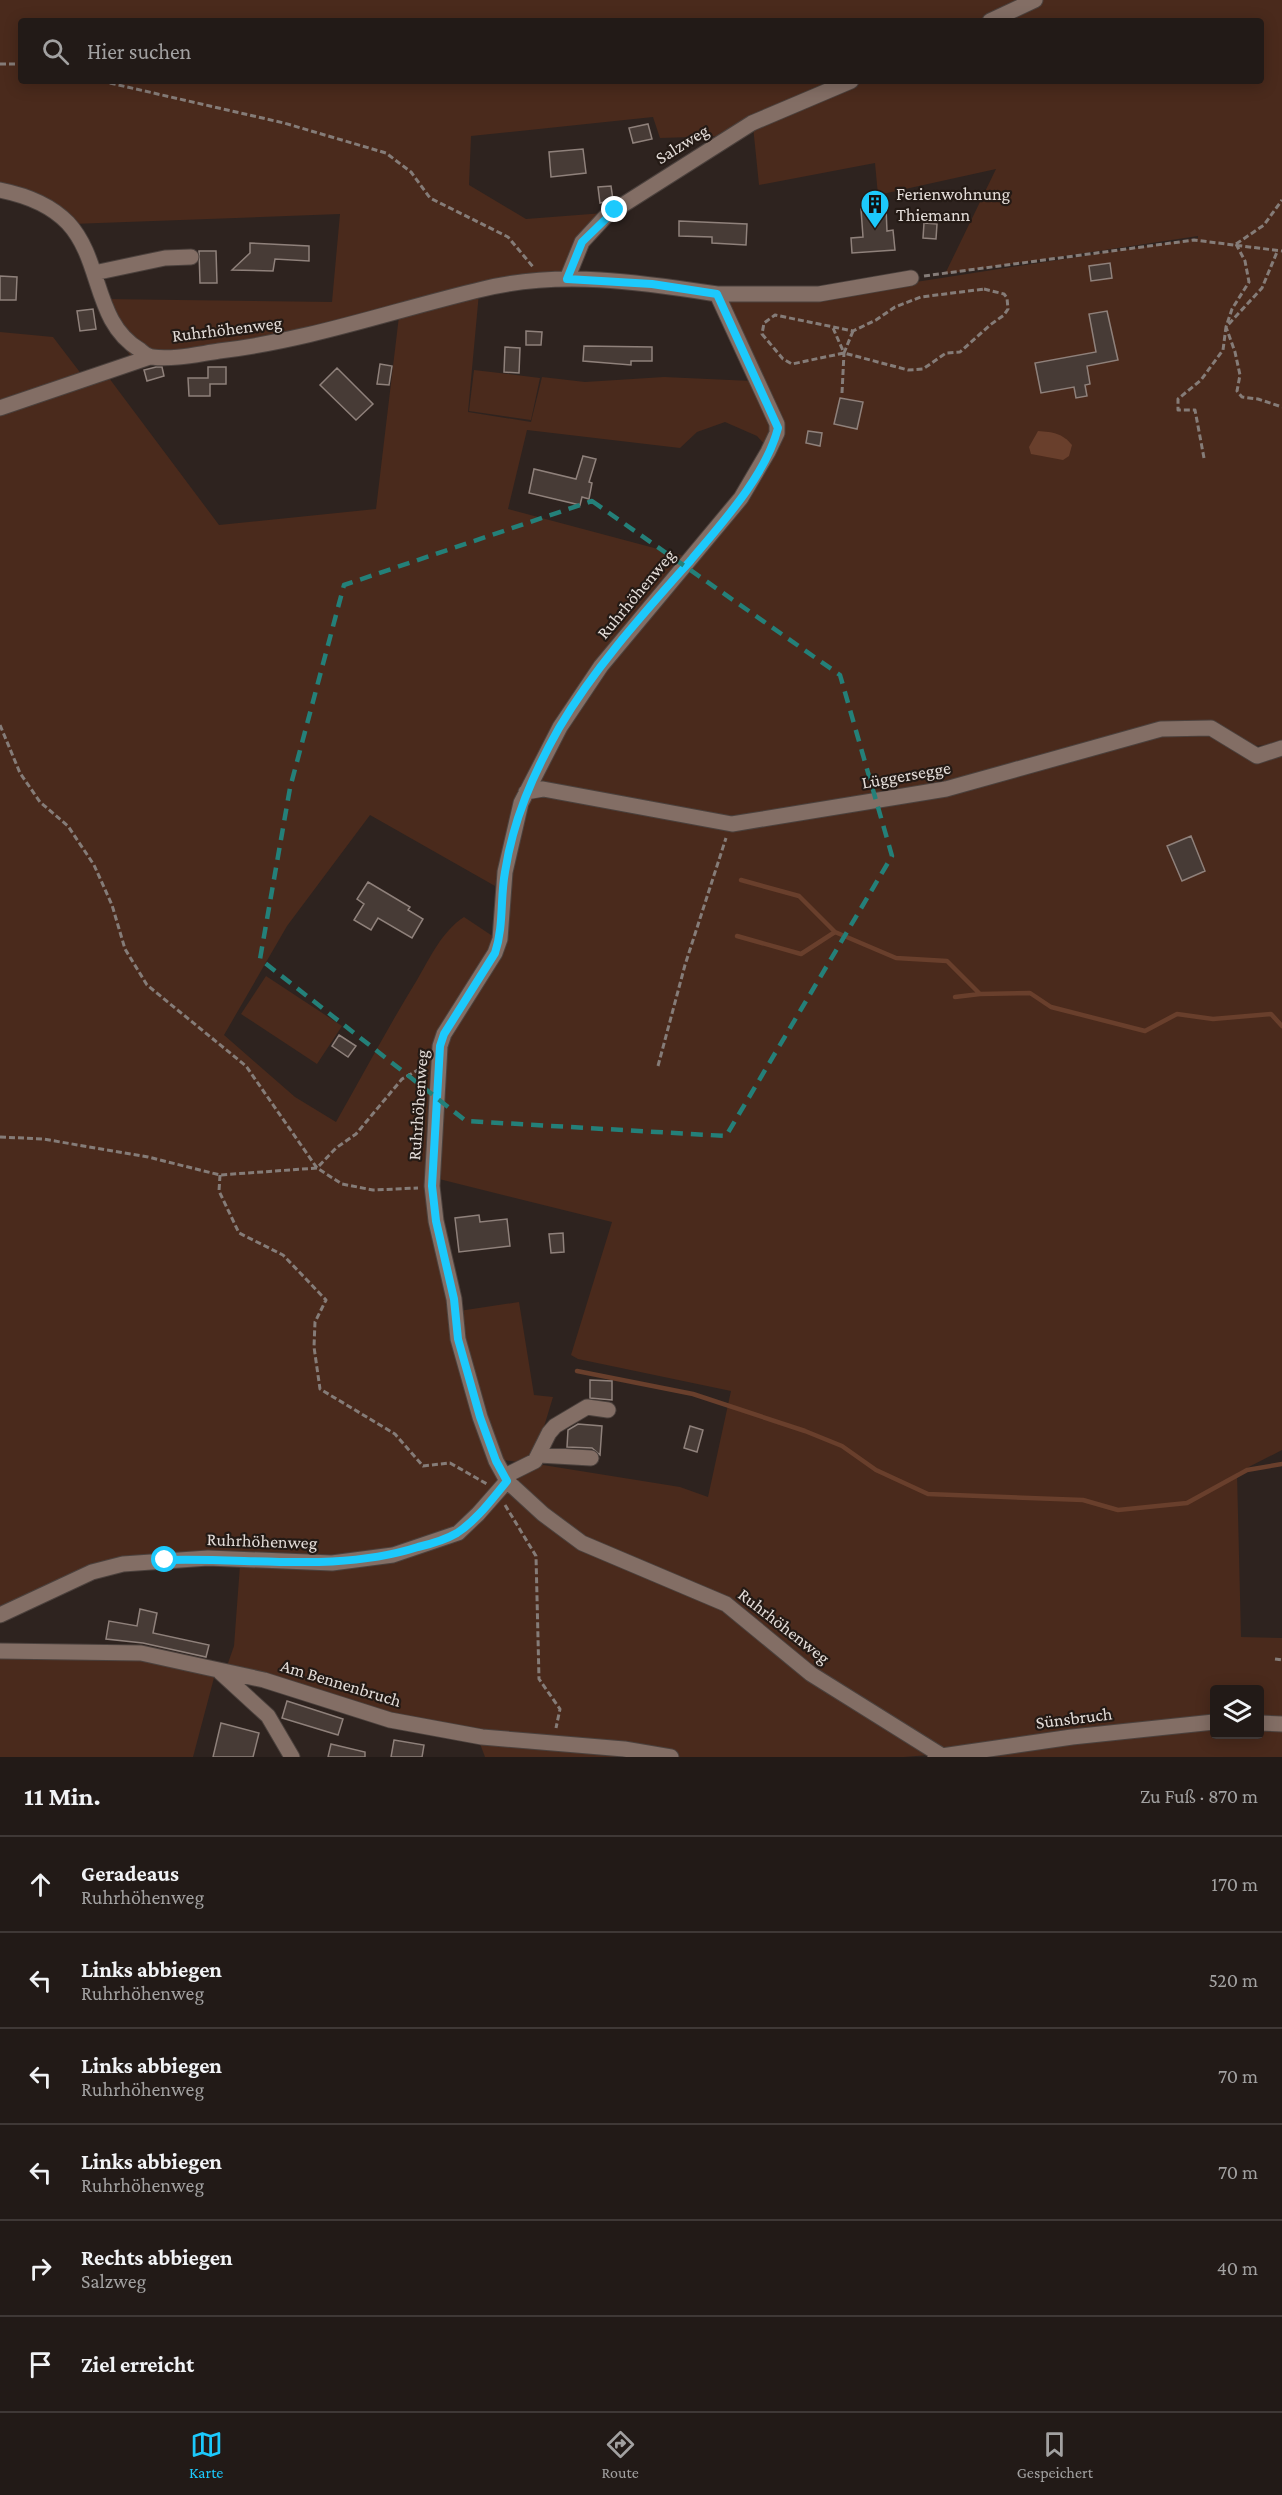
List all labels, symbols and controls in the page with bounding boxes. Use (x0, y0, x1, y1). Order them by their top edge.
search box (18, 18, 1264, 84)
icon: search (39, 35, 72, 68)
text: Hier suchen (87, 39, 191, 64)
street label: Salzweg (652, 120, 712, 168)
place label: Ferienwohnung Thiemann (896, 184, 1011, 225)
building icon: Ferienwohnung Thiemann (859, 188, 891, 230)
route end (601, 196, 627, 222)
street label: Ruhrhöhenweg (171, 312, 283, 346)
street label: Ruhrhöhenweg (593, 545, 679, 643)
street label: Lüggersegge (860, 757, 952, 793)
street label: Ruhrhöhenweg (404, 1049, 432, 1161)
street label: Ruhrhöhenweg (206, 1529, 318, 1553)
route start (151, 1546, 177, 1572)
street label: Ruhrhöhenweg (734, 1584, 834, 1668)
street label: Am Bennenbruch (278, 1655, 404, 1711)
map controls (1210, 1685, 1264, 1739)
button: layers (1210, 1685, 1264, 1739)
street label: Sünsbruch (1035, 1703, 1114, 1733)
text: 11 Min. (24, 1782, 101, 1811)
text: Zu Fuß · 870 m (1140, 1785, 1258, 1807)
text: Geradeaus (81, 1861, 179, 1886)
icon: ahead (24, 1868, 57, 1901)
text: 170 m (1211, 1873, 1258, 1895)
text: Ruhrhöhenweg (81, 1886, 204, 1908)
text: Links abbiegen (81, 1957, 222, 1982)
icon: left (24, 1964, 57, 1997)
text: 520 m (1208, 1969, 1258, 1991)
text: Ruhrhöhenweg (81, 1982, 204, 2004)
text: Links abbiegen (81, 2053, 222, 2078)
icon: left (24, 2060, 57, 2093)
text: 70 m (1218, 2065, 1258, 2087)
text: Ruhrhöhenweg (81, 2078, 204, 2100)
text: Links abbiegen (81, 2149, 222, 2174)
icon: left (24, 2156, 57, 2189)
text: 70 m (1218, 2161, 1258, 2183)
text: Ruhrhöhenweg (81, 2174, 204, 2196)
text: Rechts abbiegen (81, 2245, 233, 2270)
icon: right (24, 2252, 57, 2285)
text: 40 m (1217, 2257, 1258, 2279)
text: Salzweg (81, 2270, 146, 2292)
icon: arrive (24, 2348, 57, 2381)
text: Ziel erreicht (81, 2352, 194, 2377)
tab: Karte (189, 2428, 223, 2481)
tab: Route (601, 2428, 639, 2481)
tab: Gespeichert (1017, 2428, 1093, 2481)

